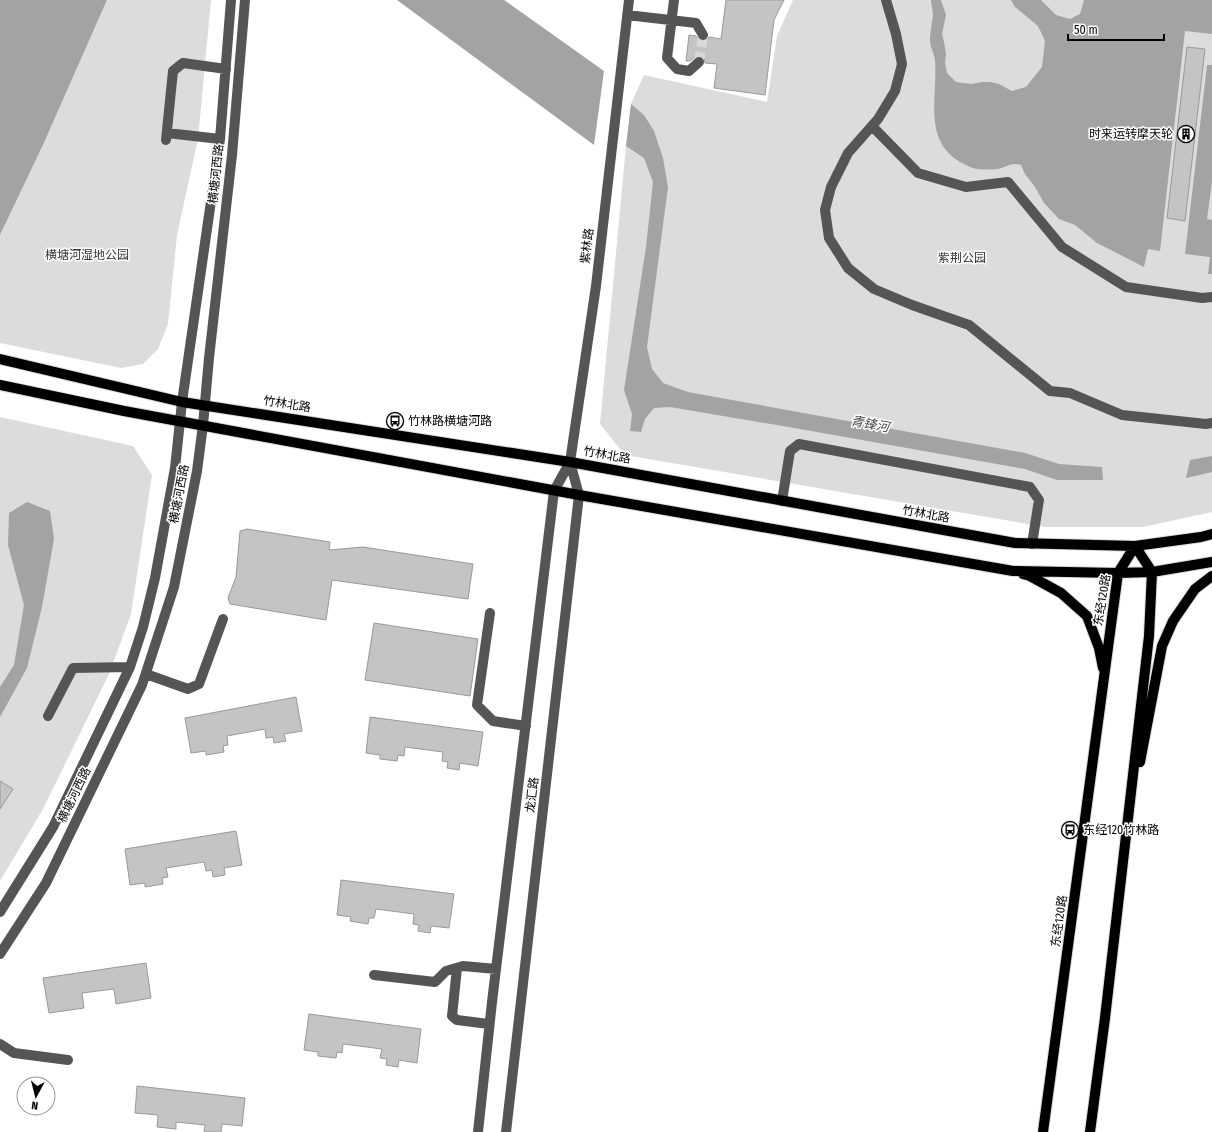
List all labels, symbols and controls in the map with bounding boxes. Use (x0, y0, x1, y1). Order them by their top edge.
scale bar (1068, 16, 1164, 42)
text: 50 m (1074, 23, 1098, 37)
building icon: 时来运转摩天轮 (1176, 124, 1196, 144)
place label: 时来运转摩天轮 (1089, 127, 1173, 141)
street label: 横塘河西路 (206, 143, 226, 205)
street label: 紫林路 (578, 227, 596, 265)
park label: 横塘河湿地公园 (45, 248, 129, 262)
park label: 紫荆公园 (938, 251, 986, 265)
street label: 竹林北路 (262, 393, 312, 415)
bus stop icon: 竹林路横塘河路 (385, 411, 405, 431)
water label: 青锋河 (849, 413, 893, 435)
place label: 竹林路横塘河路 (408, 414, 492, 428)
street label: 竹林北路 (582, 444, 632, 466)
street label: 横塘河西路 (166, 463, 192, 525)
street label: 竹林北路 (901, 503, 951, 525)
street label: 东经120路 (1091, 573, 1113, 627)
street label: 横塘河西路 (55, 765, 93, 825)
street label: 龙汇路 (523, 776, 541, 814)
bus stop icon: 东经120竹林路 (1060, 820, 1080, 840)
place label: 东经120竹林路 (1083, 823, 1159, 837)
street label: 东经120路 (1048, 894, 1070, 948)
north arrow (16, 1076, 56, 1116)
text: N (31, 1099, 39, 1112)

